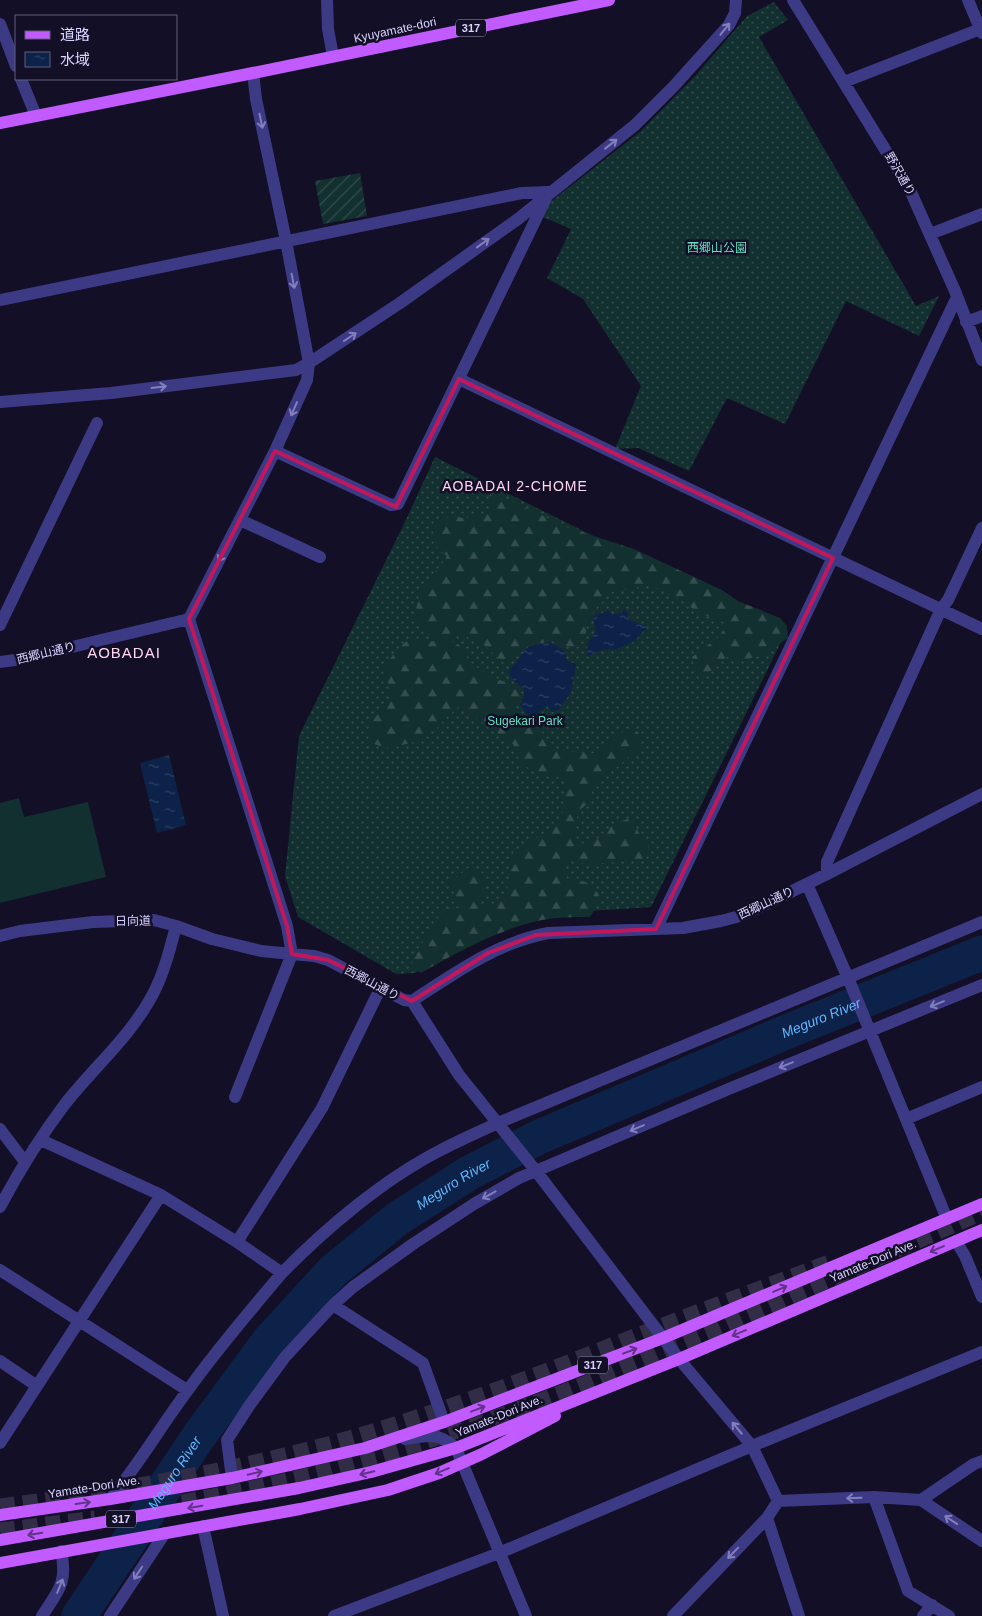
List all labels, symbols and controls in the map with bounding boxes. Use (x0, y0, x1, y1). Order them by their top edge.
street label: Kyuyamate-dori (352, 14, 438, 46)
legend (15, 15, 178, 80)
road number: 317 (456, 19, 486, 36)
one-way arrow (720, 22, 731, 35)
text: 道路 (60, 26, 90, 43)
text: 水域 (60, 51, 90, 68)
one-way arrow (256, 113, 266, 129)
one-way arrow (604, 138, 617, 149)
street label: 野沢通り (882, 150, 918, 198)
one-way arrow (476, 238, 489, 249)
park label: 西郷山公園 (687, 241, 747, 255)
one-way arrow (289, 272, 299, 288)
one-way arrow (343, 332, 357, 342)
one-way arrow (151, 382, 167, 392)
one-way arrow (288, 401, 298, 416)
district label: AOBADAI 2-CHOME (442, 478, 588, 494)
one-way arrow (217, 547, 226, 562)
street label: 西郷山通り (15, 639, 77, 667)
district label: AOBADAI (87, 644, 161, 661)
park label: Sugekari Park (487, 714, 564, 728)
street label: 西郷山通り (736, 884, 796, 922)
street label: 日向道 (115, 914, 151, 928)
street label: 西郷山通り (342, 963, 402, 1003)
water label: Meguro River (779, 994, 864, 1041)
one-way arrow (930, 1000, 945, 1009)
one-way arrow (779, 1062, 794, 1071)
one-way arrow (629, 1124, 645, 1133)
water label: Meguro River (413, 1155, 494, 1213)
one-way arrow (482, 1191, 496, 1201)
street label: Yamate-Dori Ave. (827, 1236, 919, 1286)
one-way arrow (930, 1244, 945, 1254)
one-way arrow (772, 1283, 787, 1293)
one-way arrow (732, 1329, 747, 1339)
one-way arrow (622, 1345, 637, 1355)
road number: 317 (578, 1356, 608, 1374)
street label: Yamate-Dori Ave. (453, 1392, 545, 1440)
one-way arrow (470, 1404, 485, 1413)
one-way arrow (731, 1422, 742, 1435)
water label: Meguro River (144, 1432, 205, 1512)
one-way arrow (435, 1467, 450, 1477)
one-way arrow (247, 1468, 263, 1477)
one-way arrow (360, 1469, 376, 1478)
street label: Yamate-Dori Ave. (47, 1473, 141, 1501)
one-way arrow (847, 1493, 863, 1503)
one-way arrow (75, 1498, 91, 1508)
one-way arrow (187, 1502, 203, 1512)
road number: 317 (106, 1510, 136, 1528)
one-way arrow (945, 1515, 959, 1525)
one-way arrow (27, 1530, 43, 1540)
one-way arrow (727, 1547, 739, 1560)
one-way arrow (133, 1566, 143, 1580)
one-way arrow (56, 1578, 65, 1593)

